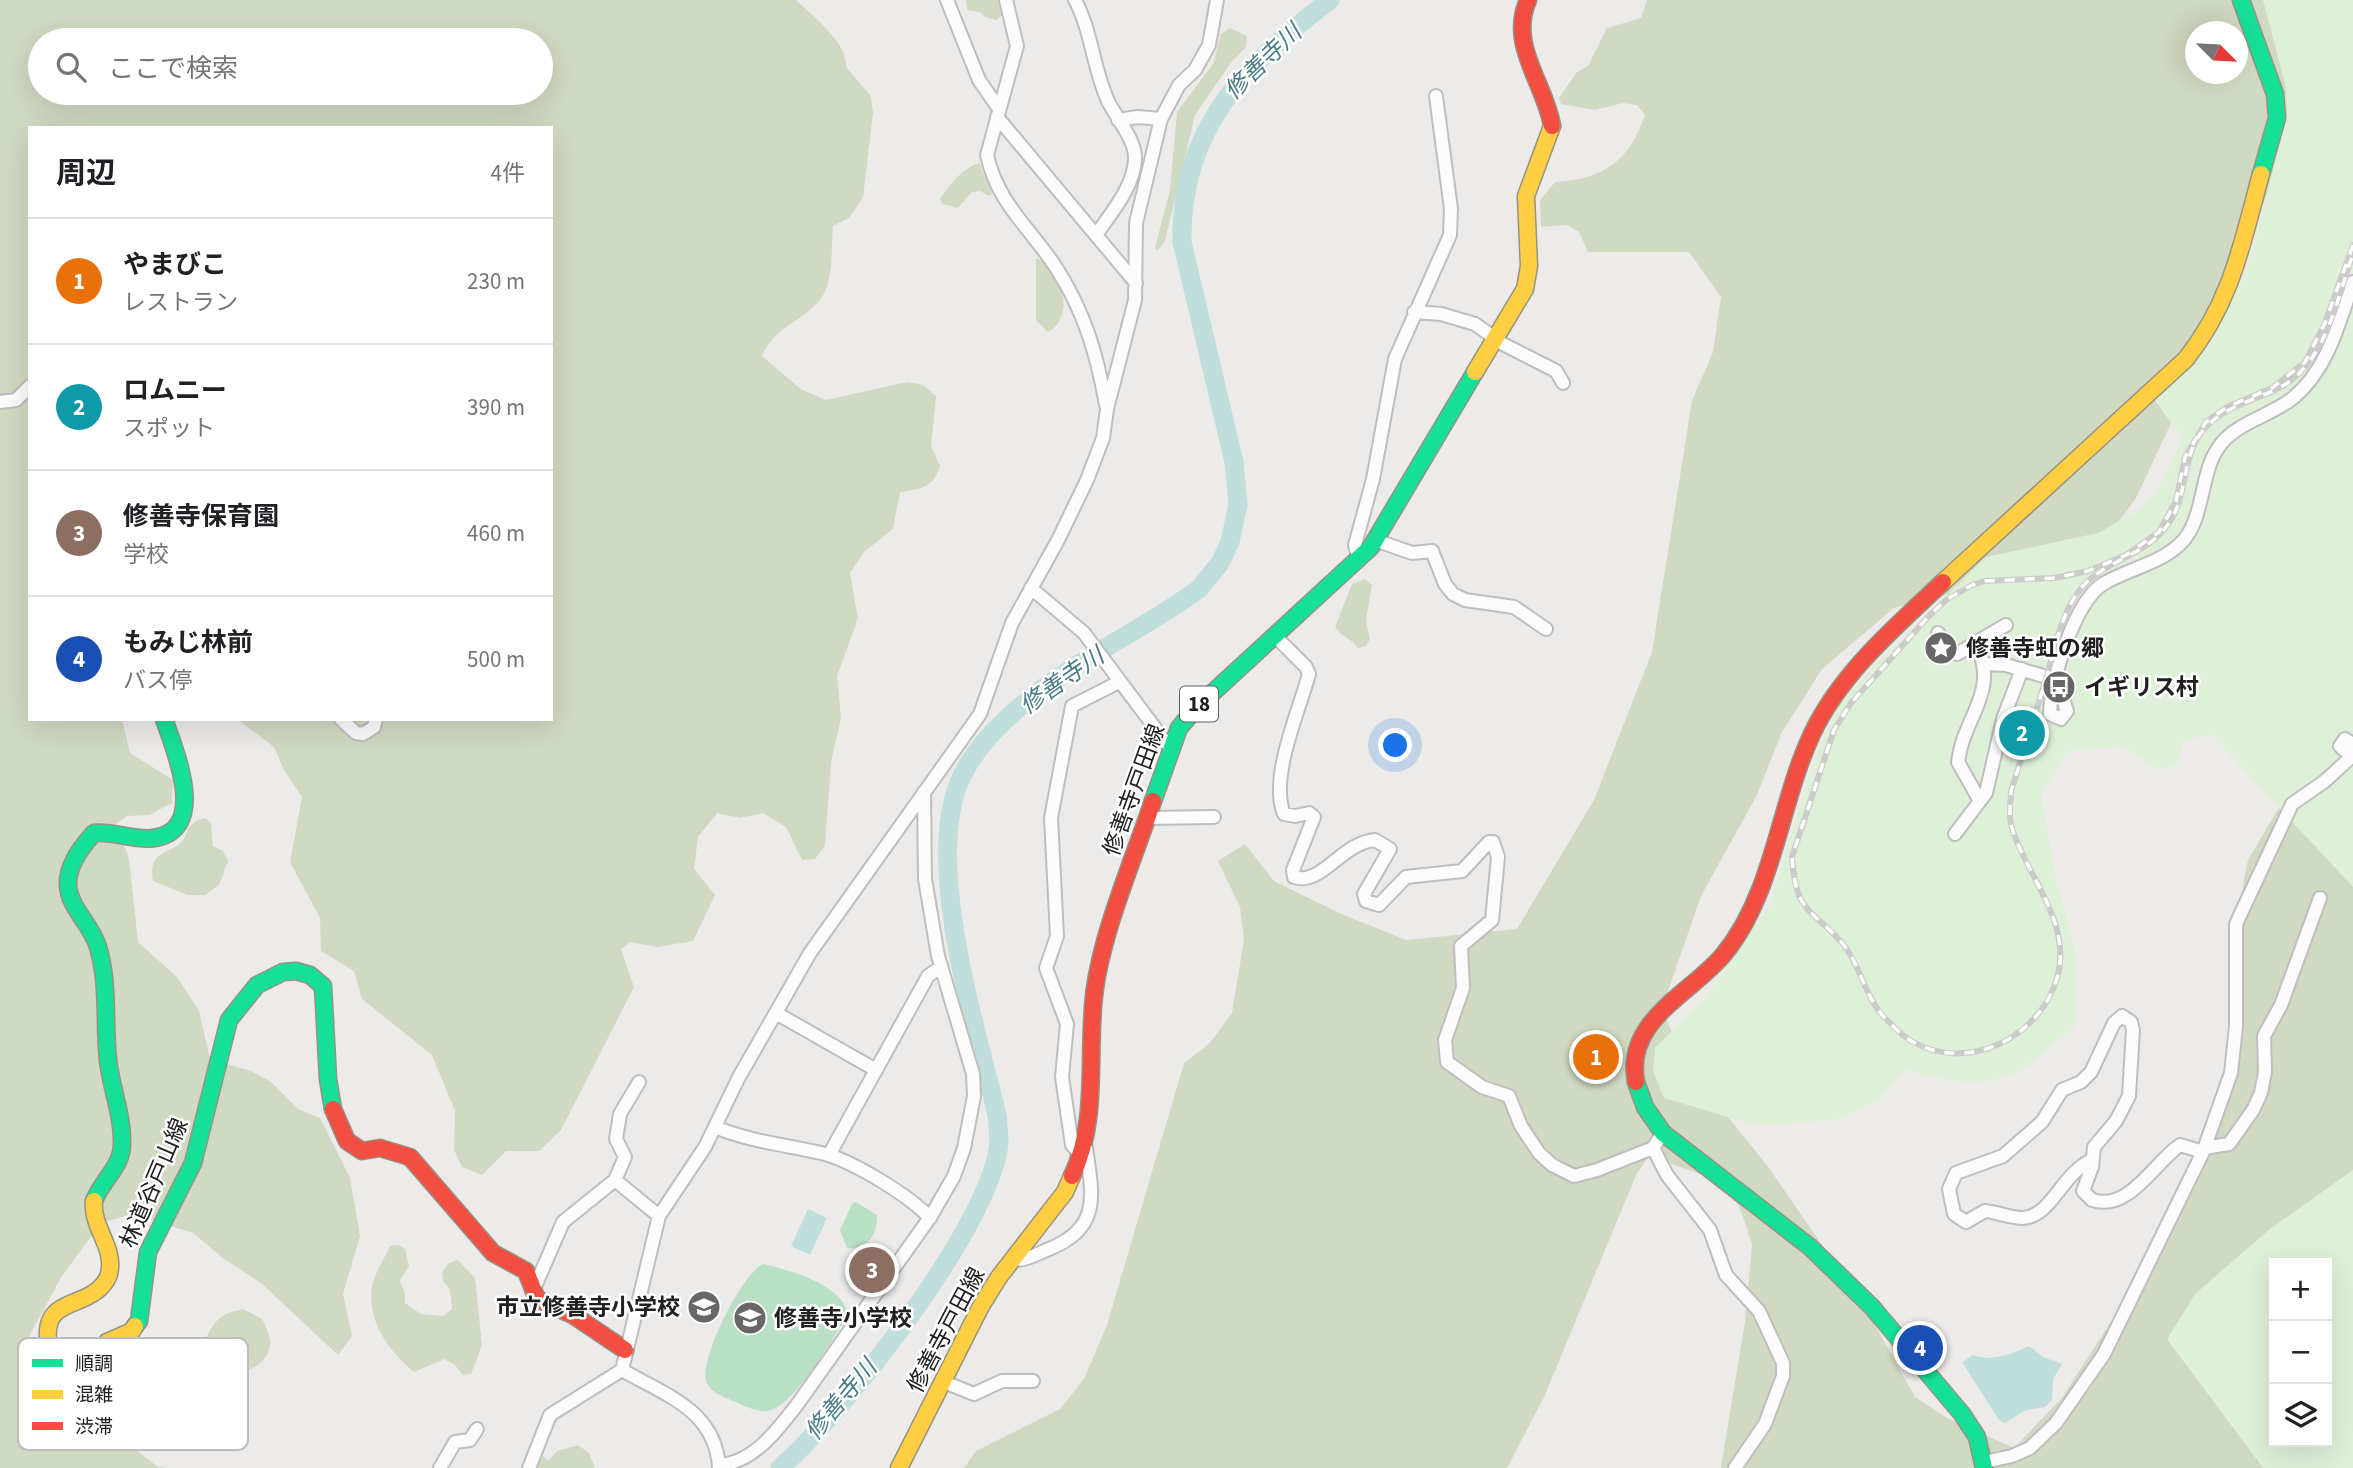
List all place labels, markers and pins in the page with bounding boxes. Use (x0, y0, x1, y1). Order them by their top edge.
place icon: 修善寺虹の郷 (1922, 629, 1960, 667)
place label: 修善寺虹の郷 (1966, 632, 2104, 665)
bus stop icon: イギリス村 (2040, 668, 2078, 706)
place label: イギリス村 (2084, 671, 2199, 704)
pin: 2 (1999, 707, 2045, 759)
pin: 1 (1573, 1031, 1619, 1083)
pin: 3 (849, 1244, 895, 1296)
school or university icon: 市立修善寺小学校 (685, 1288, 723, 1326)
place label: 市立修善寺小学校 (496, 1291, 680, 1324)
school or university icon: 修善寺小学校 (731, 1299, 769, 1337)
place label: 修善寺小学校 (774, 1302, 912, 1335)
pin: 4 (1897, 1322, 1943, 1374)

